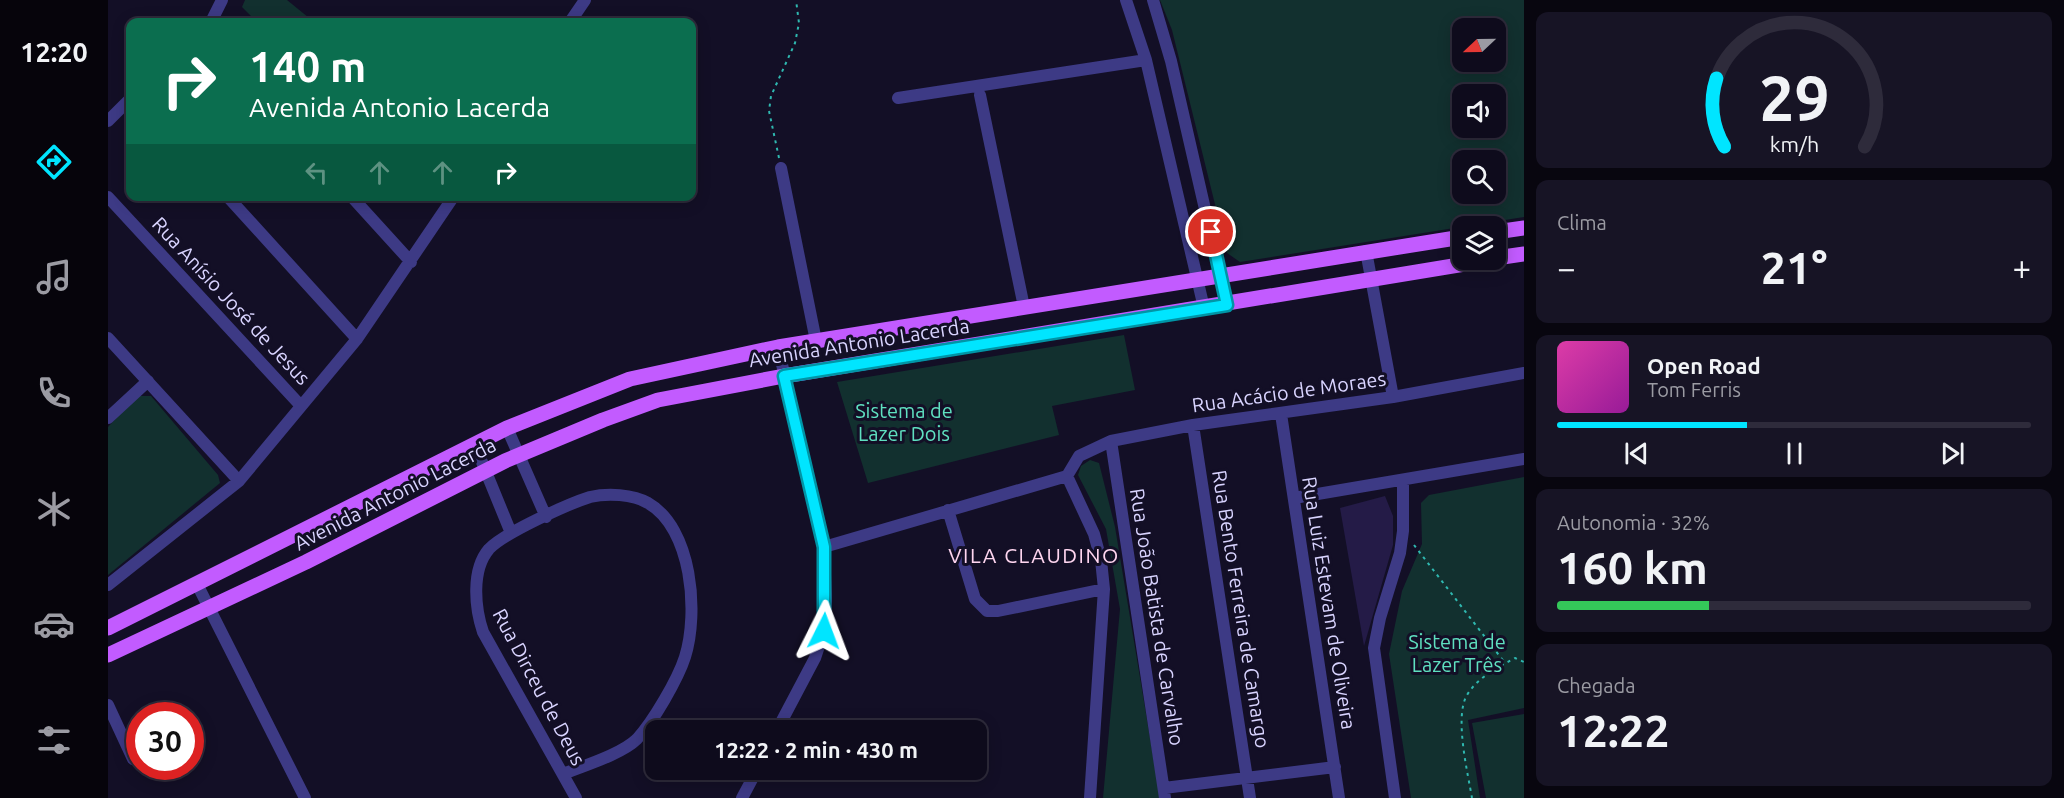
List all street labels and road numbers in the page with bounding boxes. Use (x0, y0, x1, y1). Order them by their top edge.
street label: Rua Anísio José de Jesus (148, 212, 315, 389)
street label: Avenida Antonio Lacerda (747, 314, 971, 371)
street label: Rua Acácio de Moraes (1190, 367, 1387, 417)
street label: Avenida Antonio Lacerda (290, 433, 499, 554)
street label: Rua Bento Ferreira de Camargo (1208, 468, 1275, 750)
street label: Rua Luiz Estevam de Oliveira (1298, 475, 1361, 731)
street label: Rua João Batista de Carvalho (1126, 487, 1189, 747)
street label: Rua Dirceu de Deus (488, 604, 590, 769)

